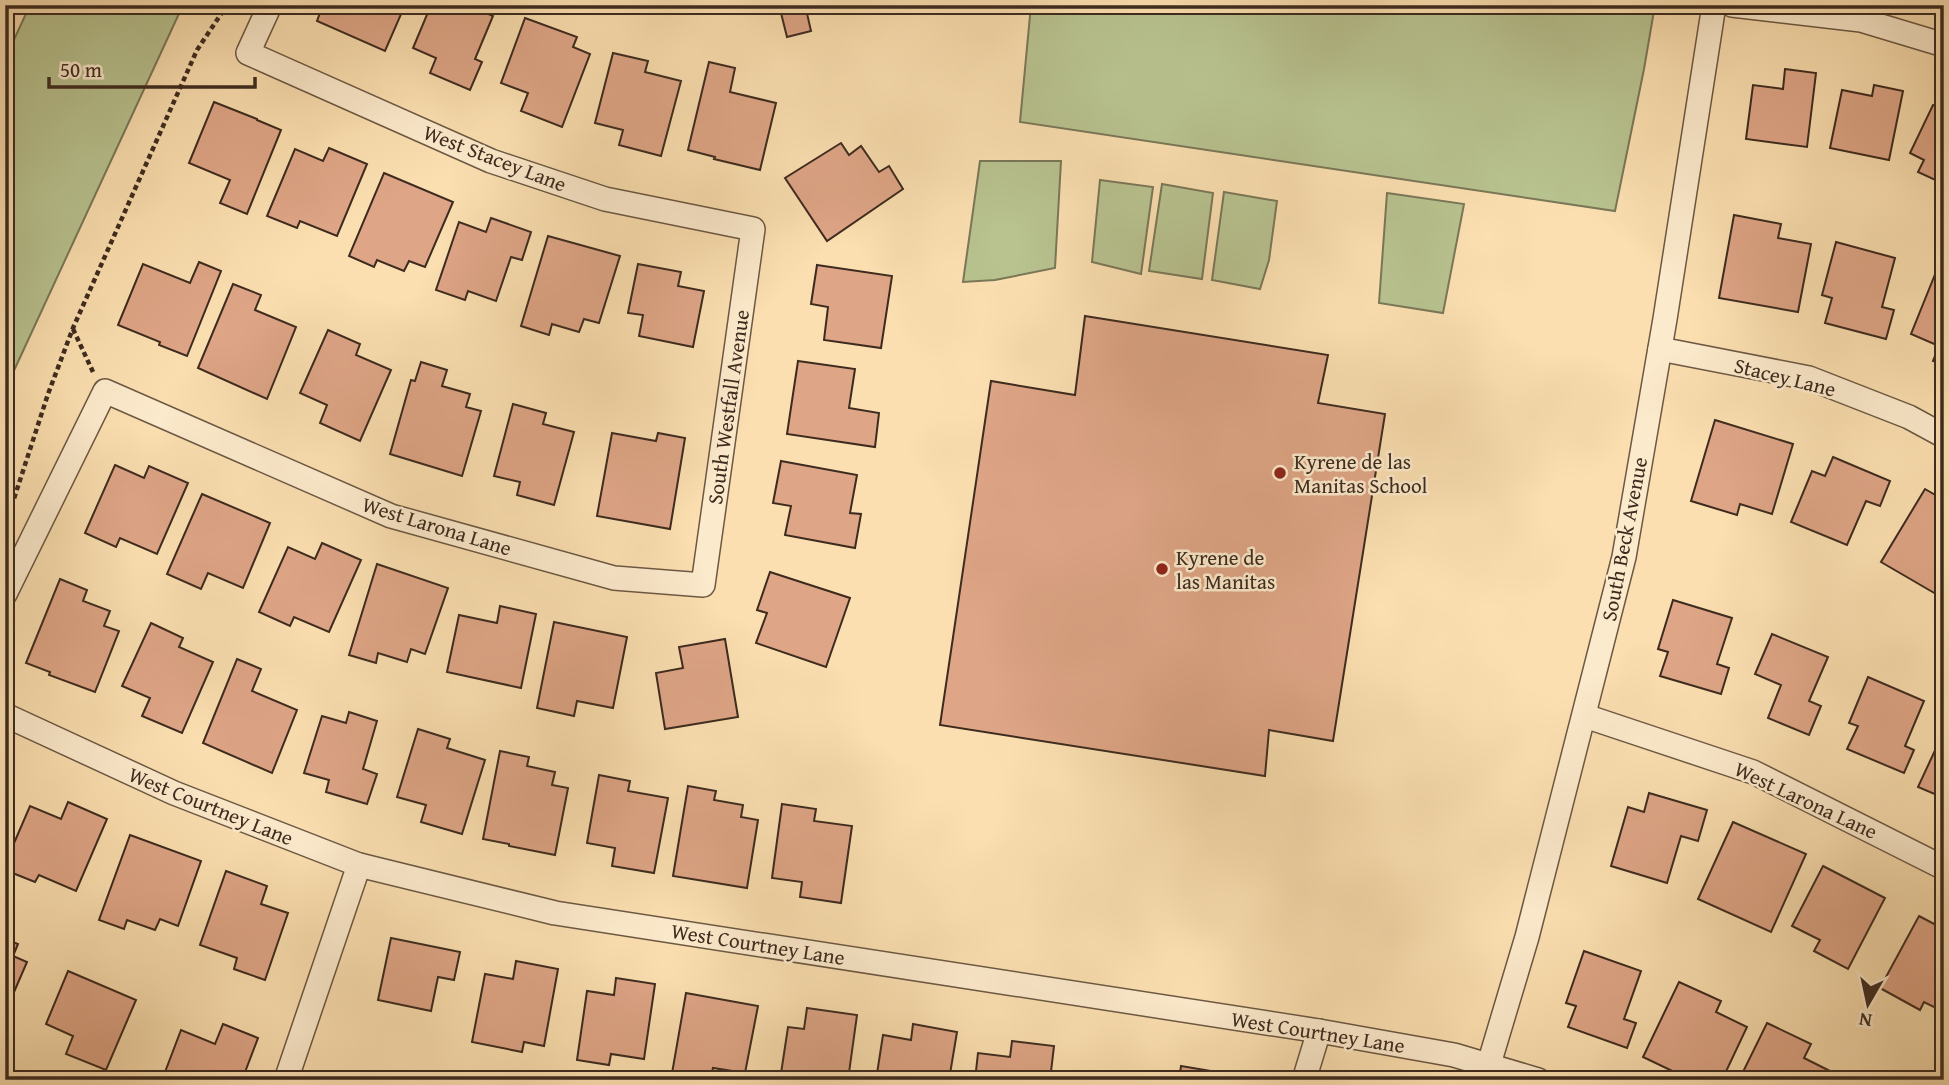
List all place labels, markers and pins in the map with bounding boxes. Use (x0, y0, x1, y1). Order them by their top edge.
place label: Kyrene de las Manitas School (1294, 446, 1428, 501)
marker: Kyrene de las Manitas School (1272, 465, 1288, 481)
place label: Kyrene de las Manitas (1176, 542, 1275, 597)
marker: Kyrene de las Manitas (1154, 561, 1170, 577)

